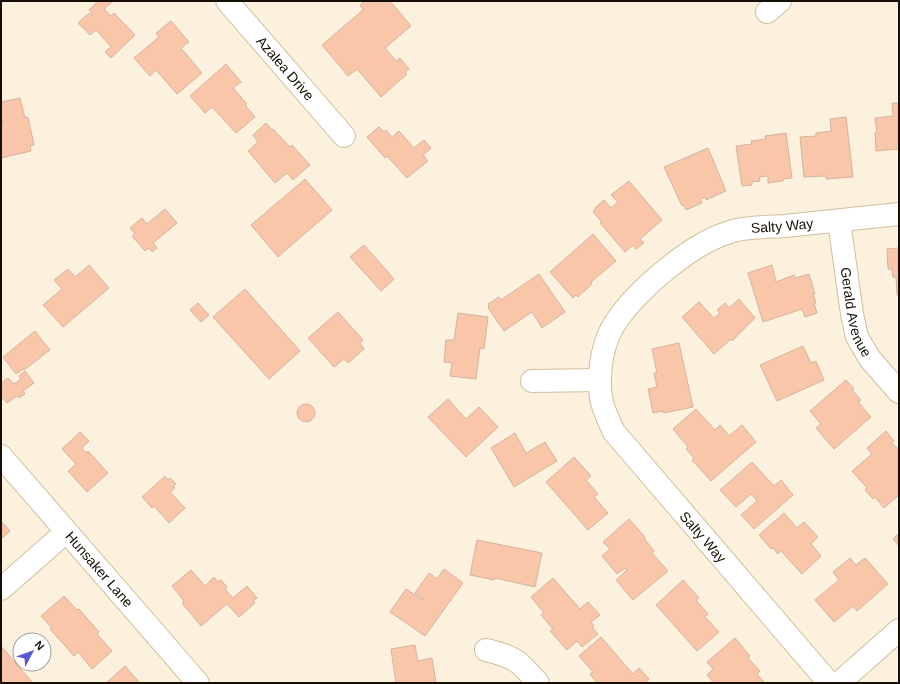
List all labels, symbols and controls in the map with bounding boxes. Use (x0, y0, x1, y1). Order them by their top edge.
street label: Azalea Drive (253, 33, 317, 104)
street label: Salty Way (750, 215, 814, 236)
street label: Gerald Avenue (838, 266, 875, 360)
street label: Salty Way (676, 508, 730, 566)
street label: Hunsaker Lane (62, 528, 137, 611)
north arrow (12, 632, 52, 672)
text: N (32, 639, 47, 652)

